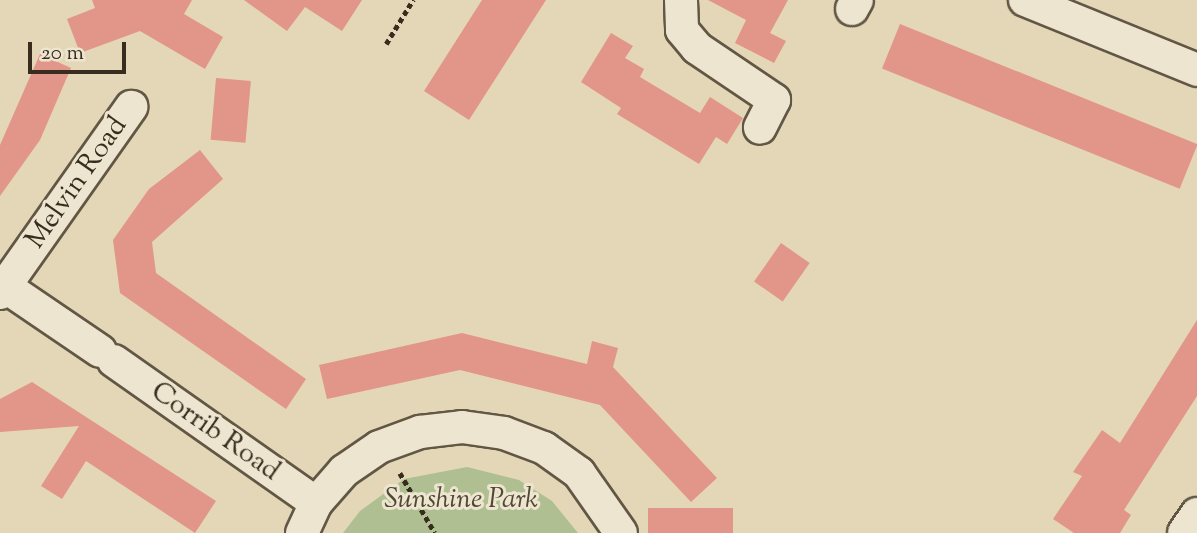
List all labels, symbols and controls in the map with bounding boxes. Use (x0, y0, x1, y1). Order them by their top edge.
scale bar (32, 28, 130, 72)
text: 20 m (41, 39, 84, 69)
street label: Melvin Road (19, 110, 135, 256)
street label: Corrib Road (144, 375, 286, 489)
park label: Sunshine Park (384, 483, 538, 517)

